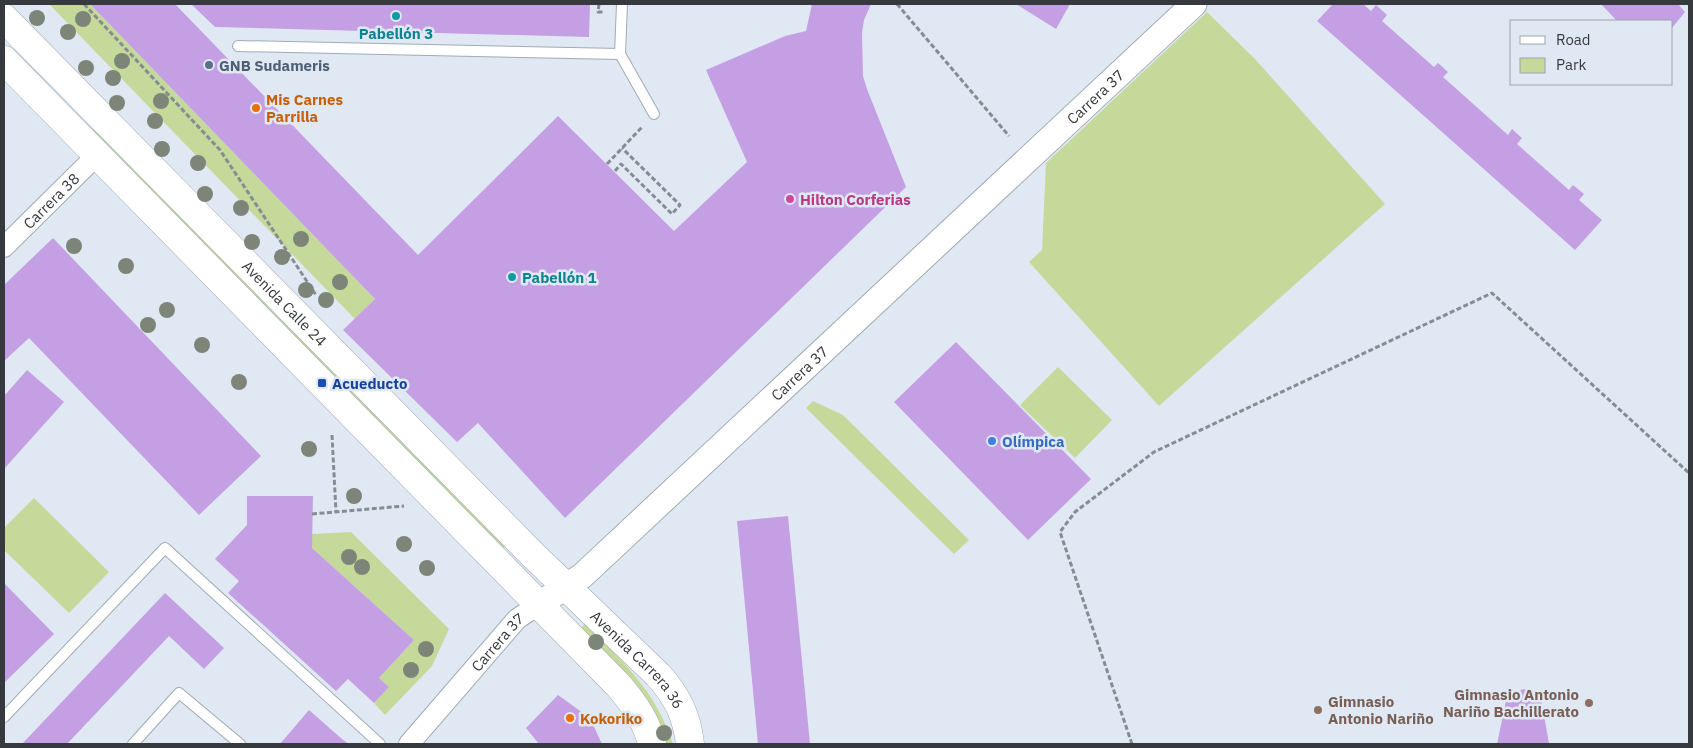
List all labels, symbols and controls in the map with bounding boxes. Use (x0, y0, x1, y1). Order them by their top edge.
marker: Pabellón 3 (390, 10, 402, 22)
legend (1510, 20, 1673, 85)
place label: Pabellón 3 (359, 24, 433, 43)
text: Road (1556, 30, 1591, 49)
text: Park (1556, 55, 1586, 74)
place label: GNB Sudameris (219, 56, 330, 75)
marker: GNB Sudameris (203, 59, 215, 71)
street label: Carrera 37 (1062, 65, 1128, 128)
place label: Mis Carnes Parrilla (266, 90, 343, 126)
marker: Mis Carnes Parrilla (250, 102, 262, 114)
street label: Carrera 38 (19, 169, 83, 233)
place label: Hilton Corferias (800, 190, 911, 209)
marker: Hilton Corferias (784, 193, 796, 205)
street label: Avenida Calle 24 (238, 256, 331, 350)
place label: Pabellón 1 (522, 268, 597, 287)
marker: Pabellón 1 (506, 271, 518, 283)
street label: Carrera 37 (767, 342, 832, 404)
place label: Acueducto (332, 374, 407, 393)
marker: Acueducto (316, 377, 328, 389)
place label: Olímpica (1002, 432, 1065, 451)
marker: Olímpica (986, 435, 998, 447)
street label: Avenida Carrera 36 (587, 606, 689, 712)
street label: Carrera 37 (467, 608, 527, 675)
place label: Gimnasio Antonio Nariño Bachillerato (1443, 685, 1579, 721)
place label: Gimnasio Antonio Nariño (1328, 692, 1434, 728)
marker: Gimnasio Antonio Nariño Bachillerato (1583, 697, 1595, 709)
marker: Gimnasio Antonio Nariño (1312, 704, 1324, 716)
place label: Kokoriko (580, 709, 642, 728)
marker: Kokoriko (564, 712, 576, 724)

